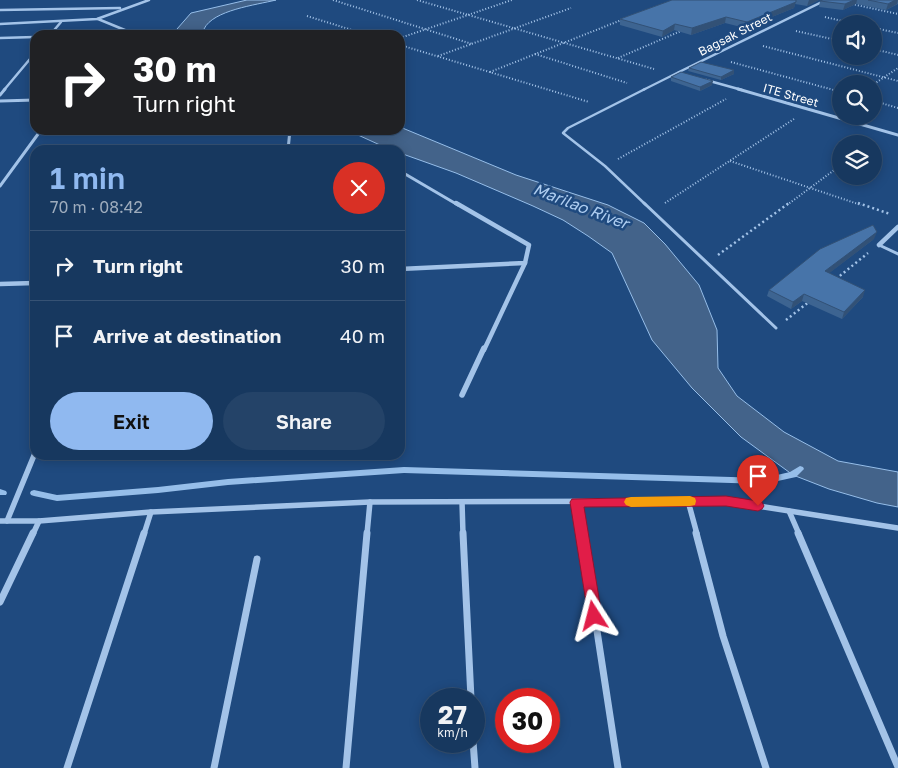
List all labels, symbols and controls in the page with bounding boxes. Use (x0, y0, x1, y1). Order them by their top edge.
street label: Bagsak Street (696, 9, 775, 59)
map controls (832, 15, 882, 185)
button: sound (832, 15, 882, 65)
text: 30 m (133, 48, 216, 90)
icon: right (50, 50, 115, 115)
button: search (832, 75, 882, 125)
street label: ITE Street (762, 80, 821, 110)
text: Turn right (133, 90, 236, 117)
button: layers (832, 135, 882, 185)
text: 1 min (50, 160, 125, 196)
button: close (333, 162, 385, 214)
water label: Marilao River (531, 179, 634, 234)
text: 70 m · 08:42 (50, 197, 143, 217)
icon: right (50, 252, 78, 280)
text: Turn right (93, 254, 183, 277)
text: 30 m (341, 254, 385, 277)
icon: arrive (50, 322, 78, 350)
text: Arrive at destination (93, 324, 281, 347)
text: 40 m (340, 324, 385, 347)
button: Exit (50, 392, 213, 450)
button: Share (223, 392, 385, 450)
pin (737, 455, 779, 506)
icon: arrive (744, 462, 772, 490)
position arrow (567, 589, 619, 641)
speed limit sign: 30 (495, 688, 560, 753)
text: 27 (438, 699, 467, 730)
text: km/h (437, 725, 468, 740)

